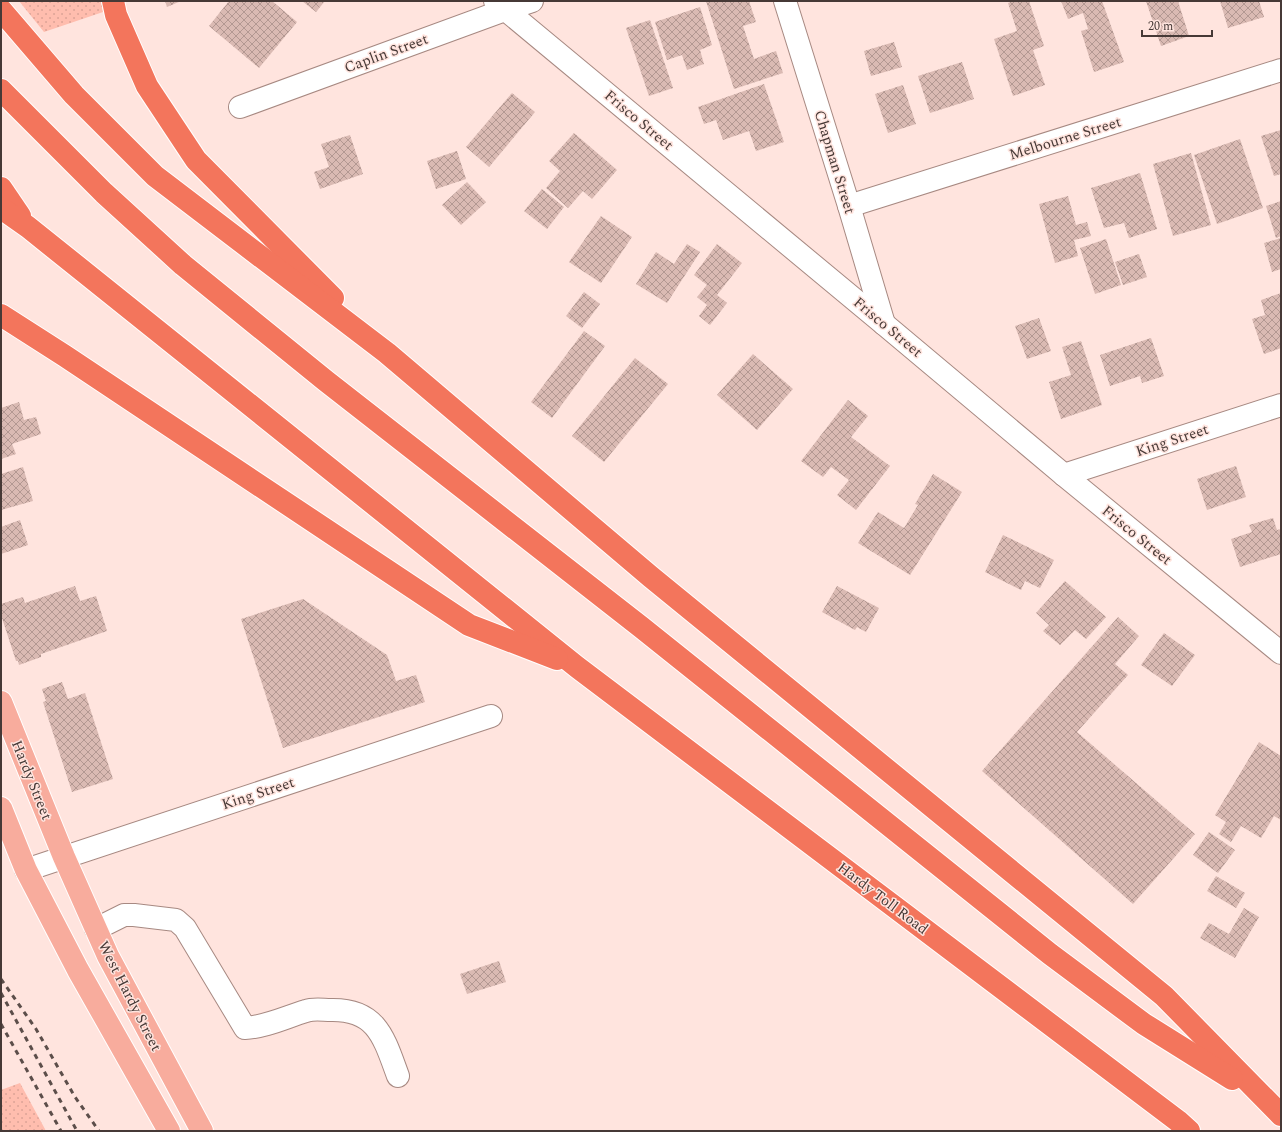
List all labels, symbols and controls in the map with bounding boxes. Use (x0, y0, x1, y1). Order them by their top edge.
scale bar (1142, 12, 1212, 38)
text: 20 m (1148, 17, 1173, 36)
street label: Caplin Street (341, 28, 431, 79)
street label: Frisco Street (599, 84, 678, 156)
street label: Chapman Street (808, 107, 861, 217)
street label: Melbourne Street (1006, 111, 1124, 166)
street label: Frisco Street (848, 291, 927, 363)
street label: King Street (1133, 418, 1212, 463)
street label: Frisco Street (1097, 500, 1177, 571)
street label: Hardy Street (5, 737, 58, 824)
street label: King Street (219, 771, 298, 816)
street label: Hardy Toll Road (832, 857, 933, 940)
street label: West Hardy Street (92, 937, 167, 1055)

